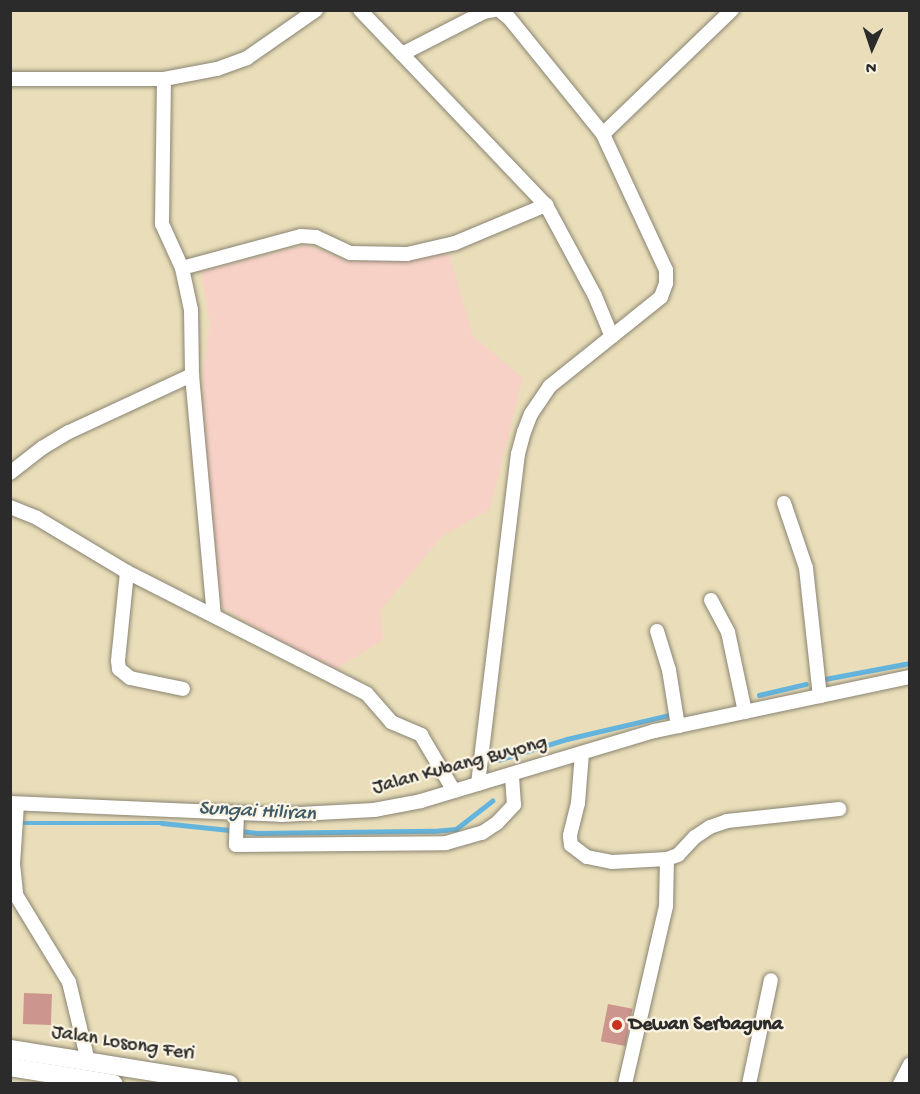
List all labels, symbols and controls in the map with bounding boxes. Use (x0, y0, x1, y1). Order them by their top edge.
north arrow (842, 18, 902, 78)
text: N (865, 57, 877, 76)
street label: Jalan Kubang Buyong (370, 731, 550, 801)
water label: Sungai Hiliran (198, 797, 316, 829)
place label: Dewan Serbaguna (629, 1013, 783, 1037)
marker: Dewan Serbaguna (610, 1018, 624, 1032)
street label: Jalan Losong Feri (50, 1021, 196, 1067)

